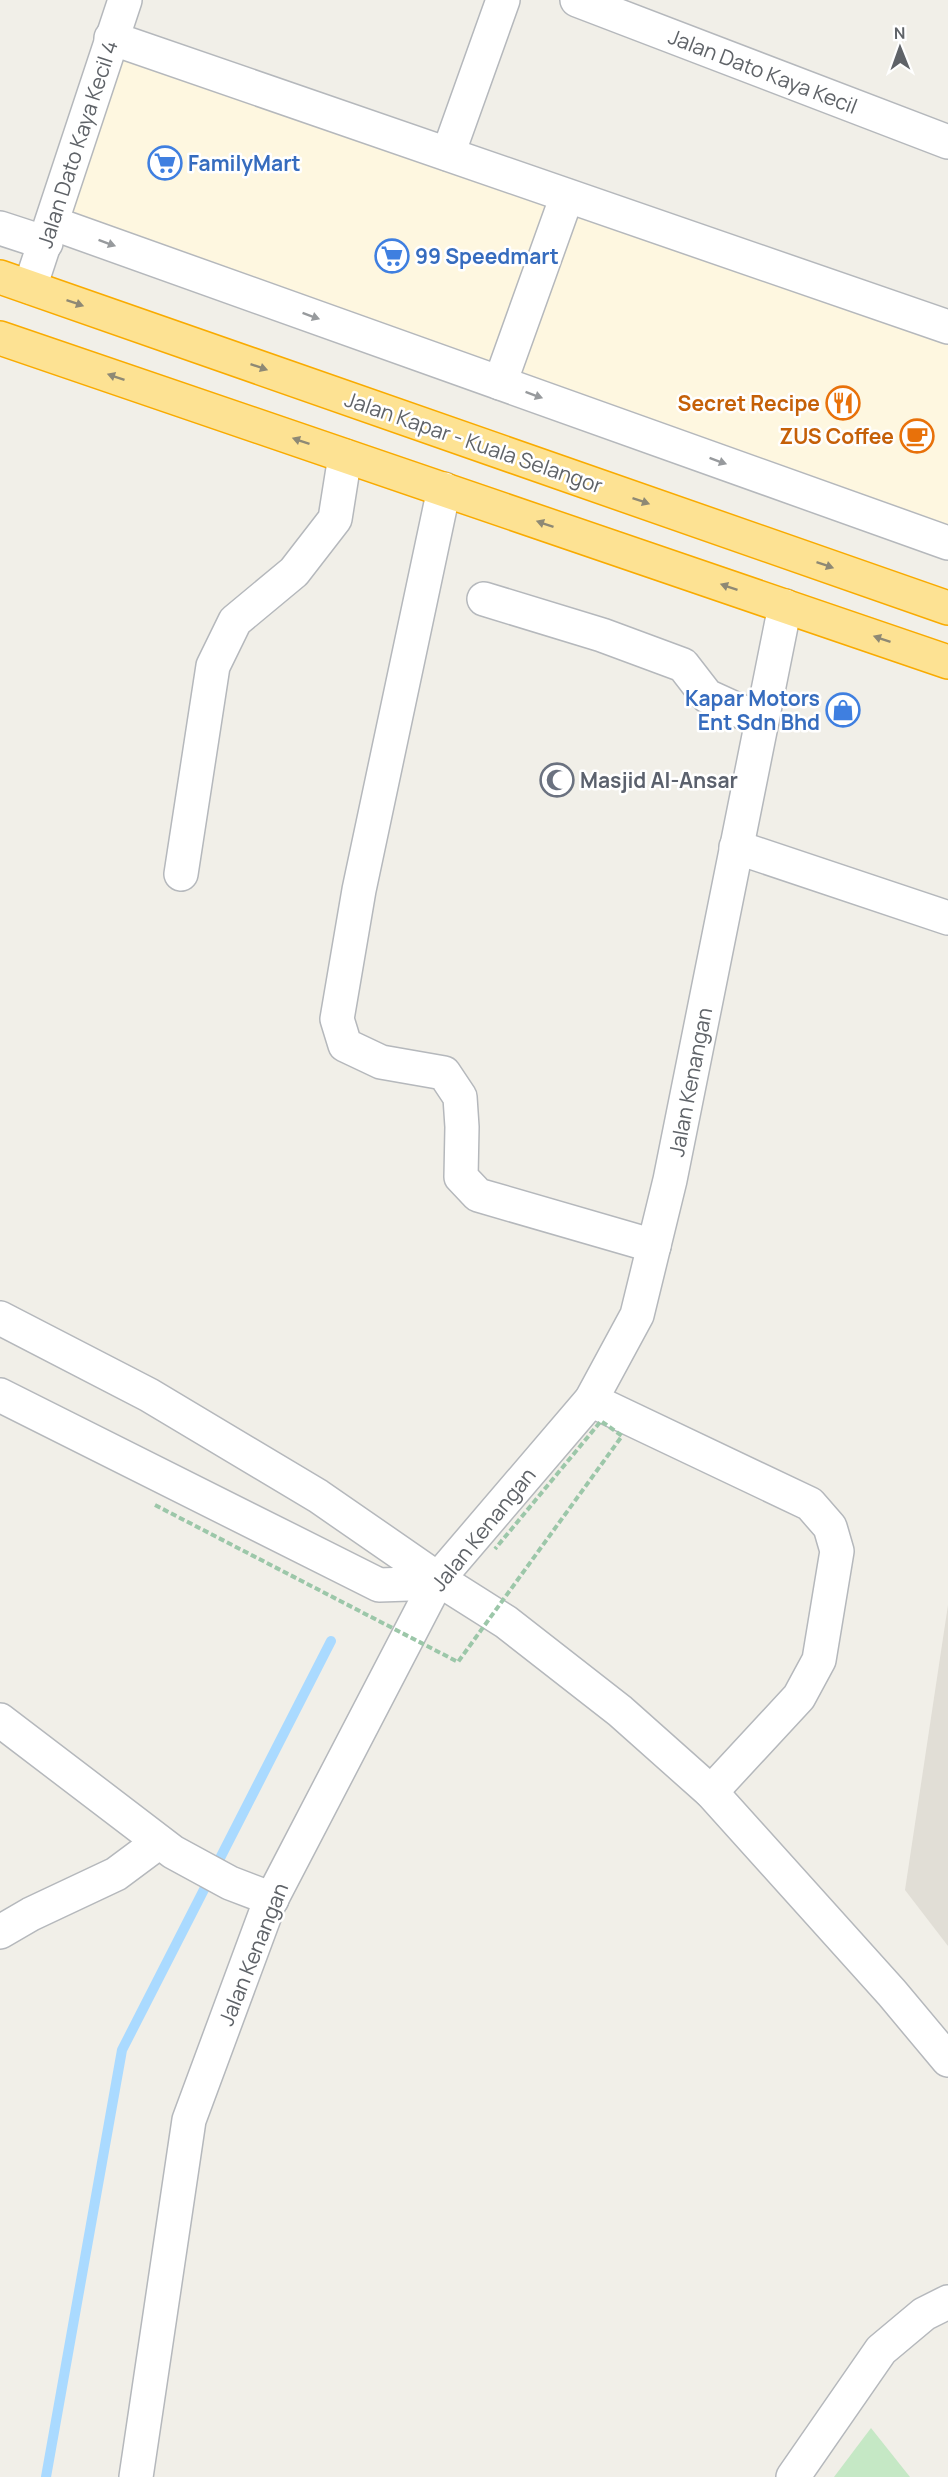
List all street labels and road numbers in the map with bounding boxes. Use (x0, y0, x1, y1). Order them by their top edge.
street label: Jalan Dato Kaya Kecil (665, 22, 861, 120)
street label: Jalan Dato Kaya Kecil 4 (30, 37, 124, 251)
street label: Jalan Kapar - Kuala Selangor (341, 385, 607, 499)
street label: Jalan Kenangan (662, 1005, 718, 1159)
street label: Jalan Kenangan (424, 1461, 542, 1597)
street label: Jalan Kenangan (212, 1879, 294, 2029)

